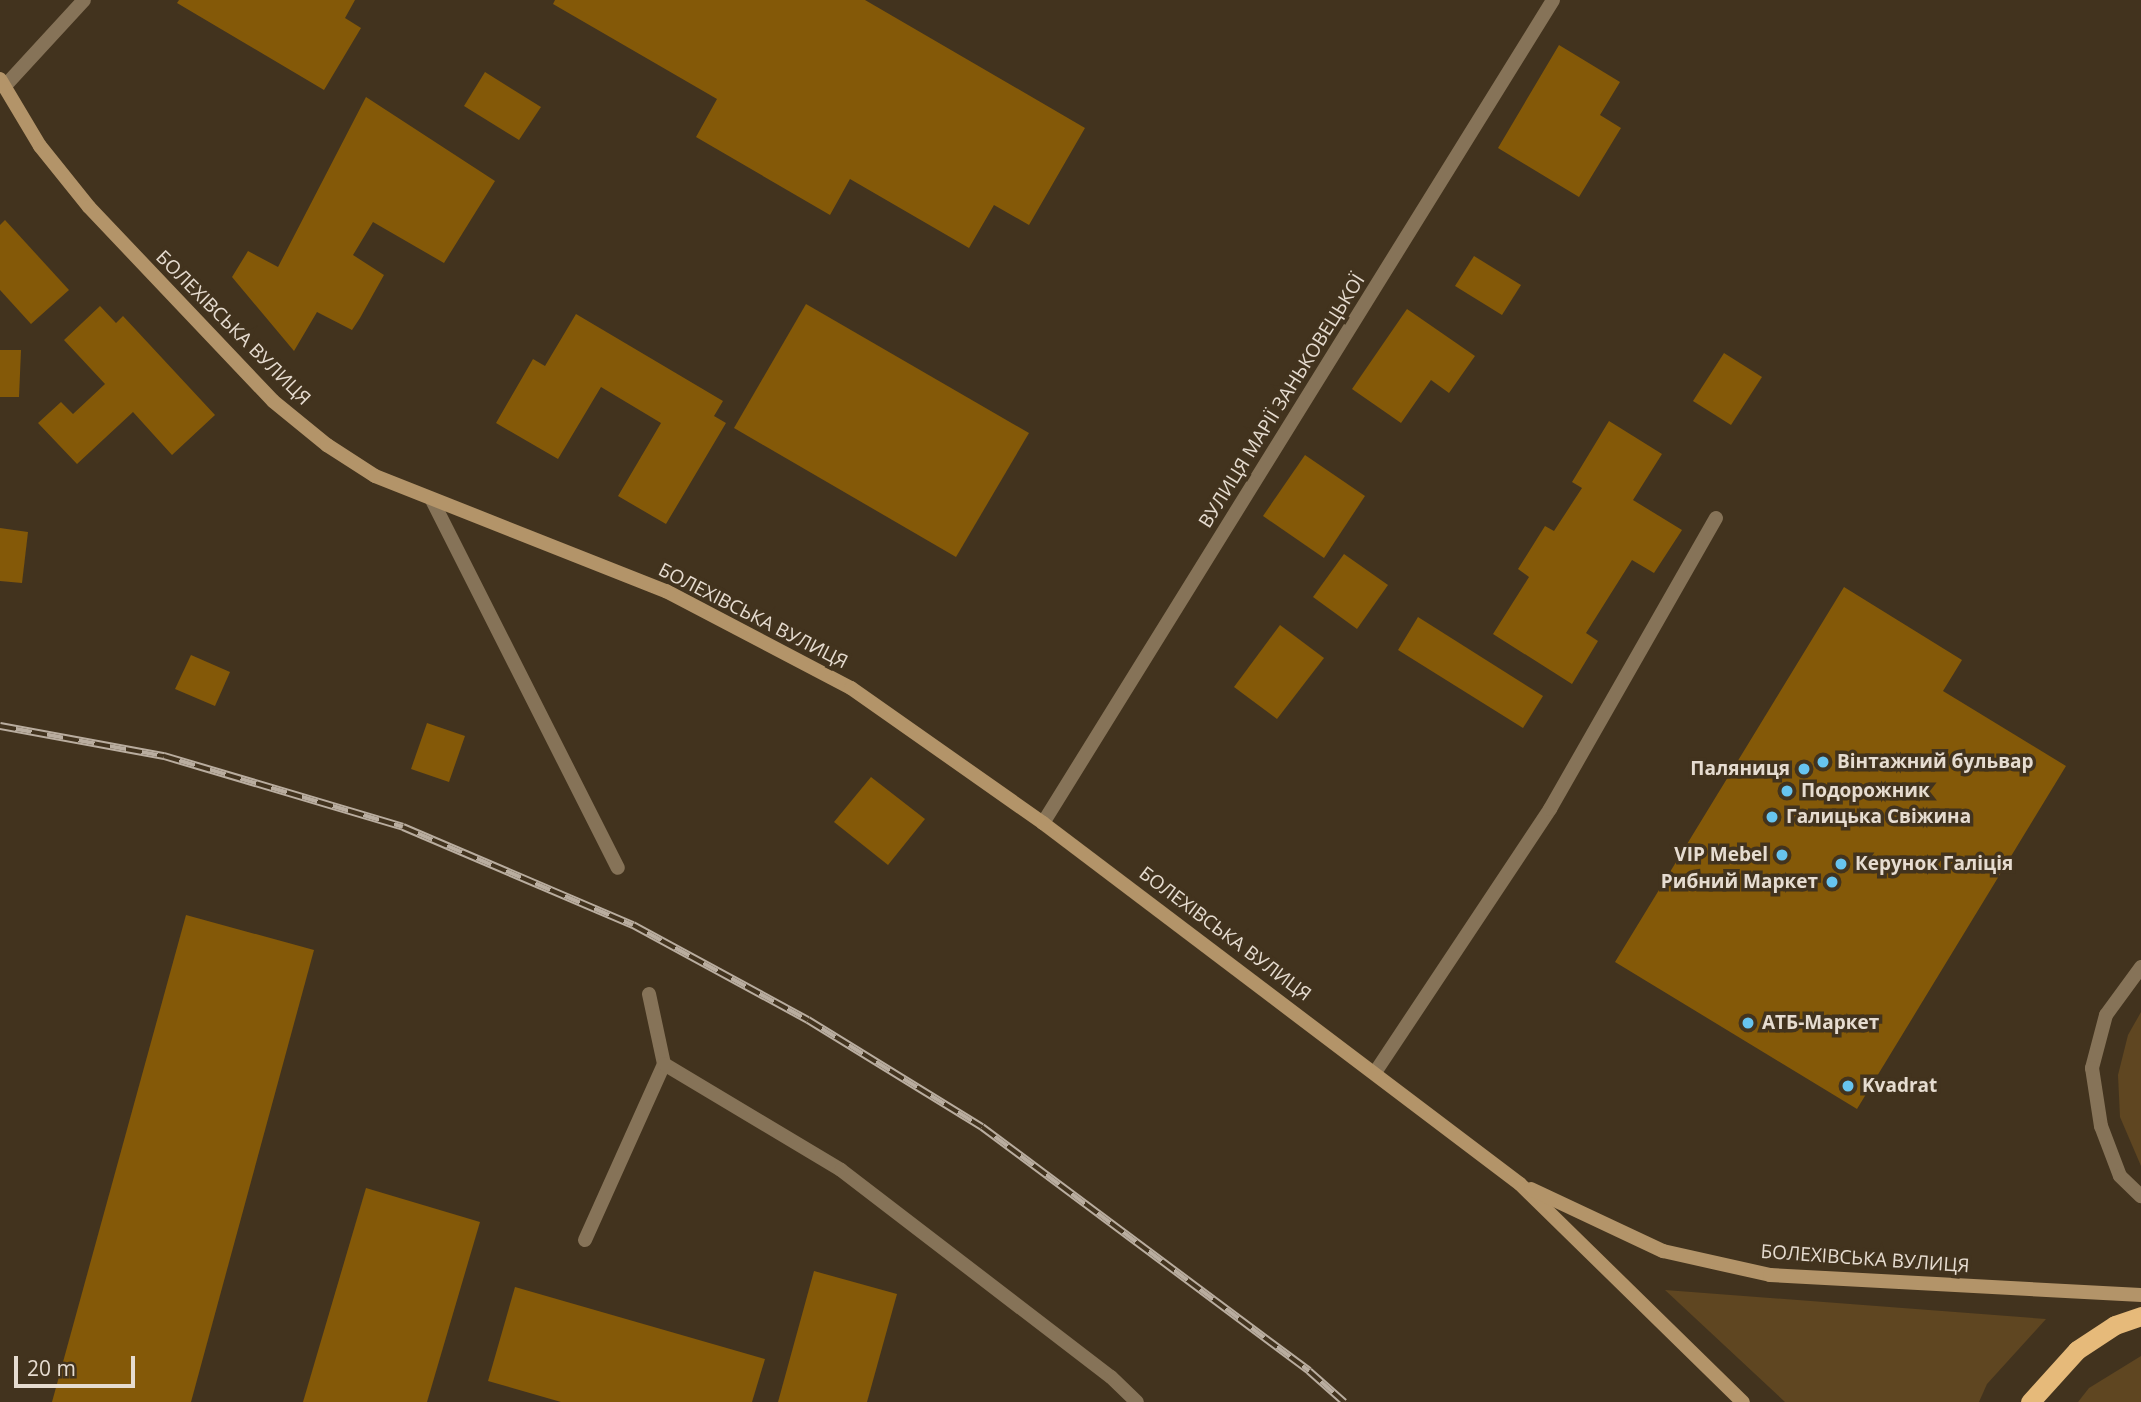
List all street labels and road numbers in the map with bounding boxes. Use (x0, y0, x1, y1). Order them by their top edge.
street label: БОЛЕХІВСЬКА ВУЛИЦЯ (151, 246, 315, 410)
street label: ВУЛИЦЯ МАРІЇ ЗАНЬКОВЕЦЬКОЇ (1194, 270, 1370, 532)
street label: БОЛЕХІВСЬКА ВУЛИЦЯ (655, 558, 851, 674)
street label: БОЛЕХІВСЬКА ВУЛИЦЯ (1135, 862, 1315, 1006)
street label: БОЛЕХІВСЬКА ВУЛИЦЯ (1760, 1240, 1970, 1278)

